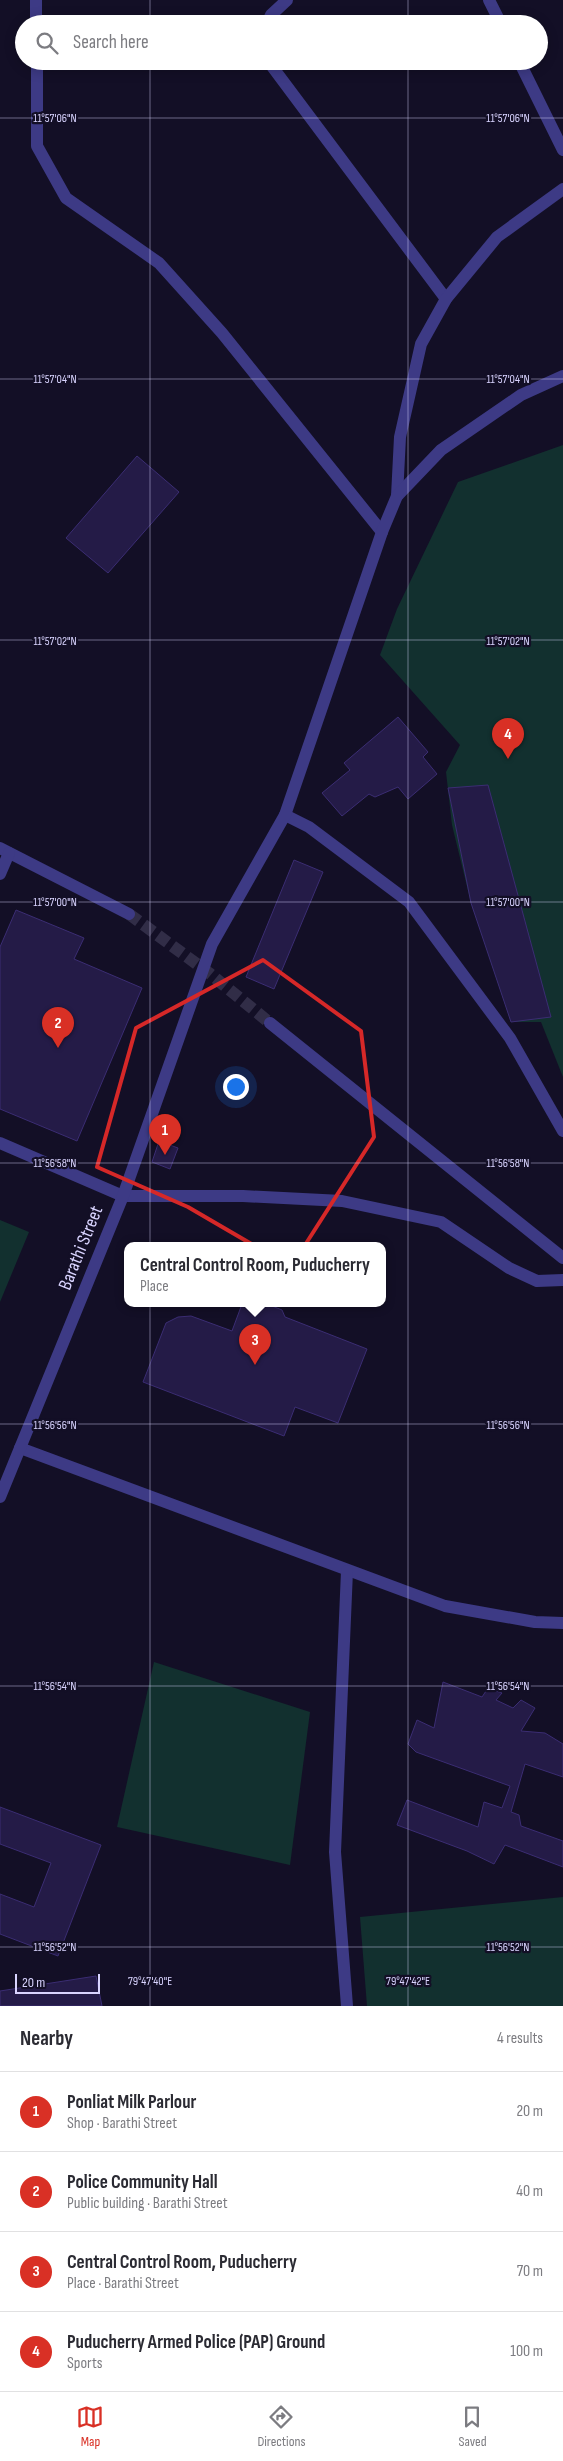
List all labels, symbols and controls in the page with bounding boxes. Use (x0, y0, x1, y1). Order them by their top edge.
search box (15, 15, 548, 70)
icon: search (33, 29, 61, 57)
text: Search here (73, 31, 149, 54)
text: 11°57'06"N (33, 111, 77, 126)
text: 11°57'06"N (486, 111, 530, 126)
text: 11°57'04"N (33, 372, 77, 387)
text: 11°57'04"N (486, 372, 530, 387)
text: 11°57'02"N (33, 634, 77, 649)
text: 11°57'02"N (486, 634, 530, 649)
pin: 4 (492, 718, 524, 759)
text: 11°57'00"N (33, 895, 77, 910)
text: 11°57'00"N (486, 895, 530, 910)
pin: 2 (42, 1007, 74, 1048)
your location (223, 1074, 249, 1100)
pin: 1 (149, 1114, 181, 1155)
text: 11°56'58"N (33, 1156, 77, 1171)
text: 11°56'58"N (486, 1156, 530, 1171)
street label: Barathi Street (54, 1202, 108, 1294)
popup (124, 1242, 386, 1307)
text: Central Control Room, Puducherry (140, 1254, 370, 1277)
text: Place (140, 1277, 169, 1296)
pin: 3 (239, 1324, 271, 1365)
text: 11°56'56"N (33, 1418, 77, 1433)
text: 11°56'56"N (486, 1418, 530, 1433)
text: 11°56'54"N (34, 1679, 76, 1694)
text: 11°56'54"N (487, 1679, 529, 1694)
text: 11°56'52"N (34, 1940, 76, 1955)
text: 11°56'52"N (487, 1940, 529, 1955)
scale bar (15, 1971, 100, 1994)
text: 20 m (22, 1974, 45, 1991)
text: 79°47'40"E (128, 1974, 172, 1989)
text: 79°47'42"E (386, 1974, 430, 1989)
text: Nearby (20, 2026, 73, 2051)
text: 4 results (497, 2029, 543, 2048)
text: Ponliat Milk Parlour (67, 2091, 196, 2114)
text: 1 (33, 2102, 39, 2121)
text: 20 m (516, 2102, 543, 2121)
text: Shop · Barathi Street (67, 2114, 177, 2133)
text: Police Community Hall (67, 2171, 218, 2194)
text: 2 (32, 2182, 40, 2201)
text: 40 m (516, 2182, 543, 2201)
text: Public building · Barathi Street (67, 2194, 228, 2213)
text: Central Control Room, Puducherry (67, 2251, 297, 2274)
text: 3 (32, 2262, 40, 2281)
text: 70 m (517, 2262, 543, 2281)
text: Place · Barathi Street (67, 2274, 179, 2293)
text: Puducherry Armed Police (PAP) Ground (67, 2331, 325, 2354)
text: 4 (32, 2342, 40, 2361)
text: 100 m (510, 2342, 543, 2361)
text: Sports (67, 2354, 102, 2373)
tab: Map (76, 2403, 104, 2450)
tab: Directions (257, 2403, 306, 2450)
tab: Saved (458, 2403, 487, 2450)

